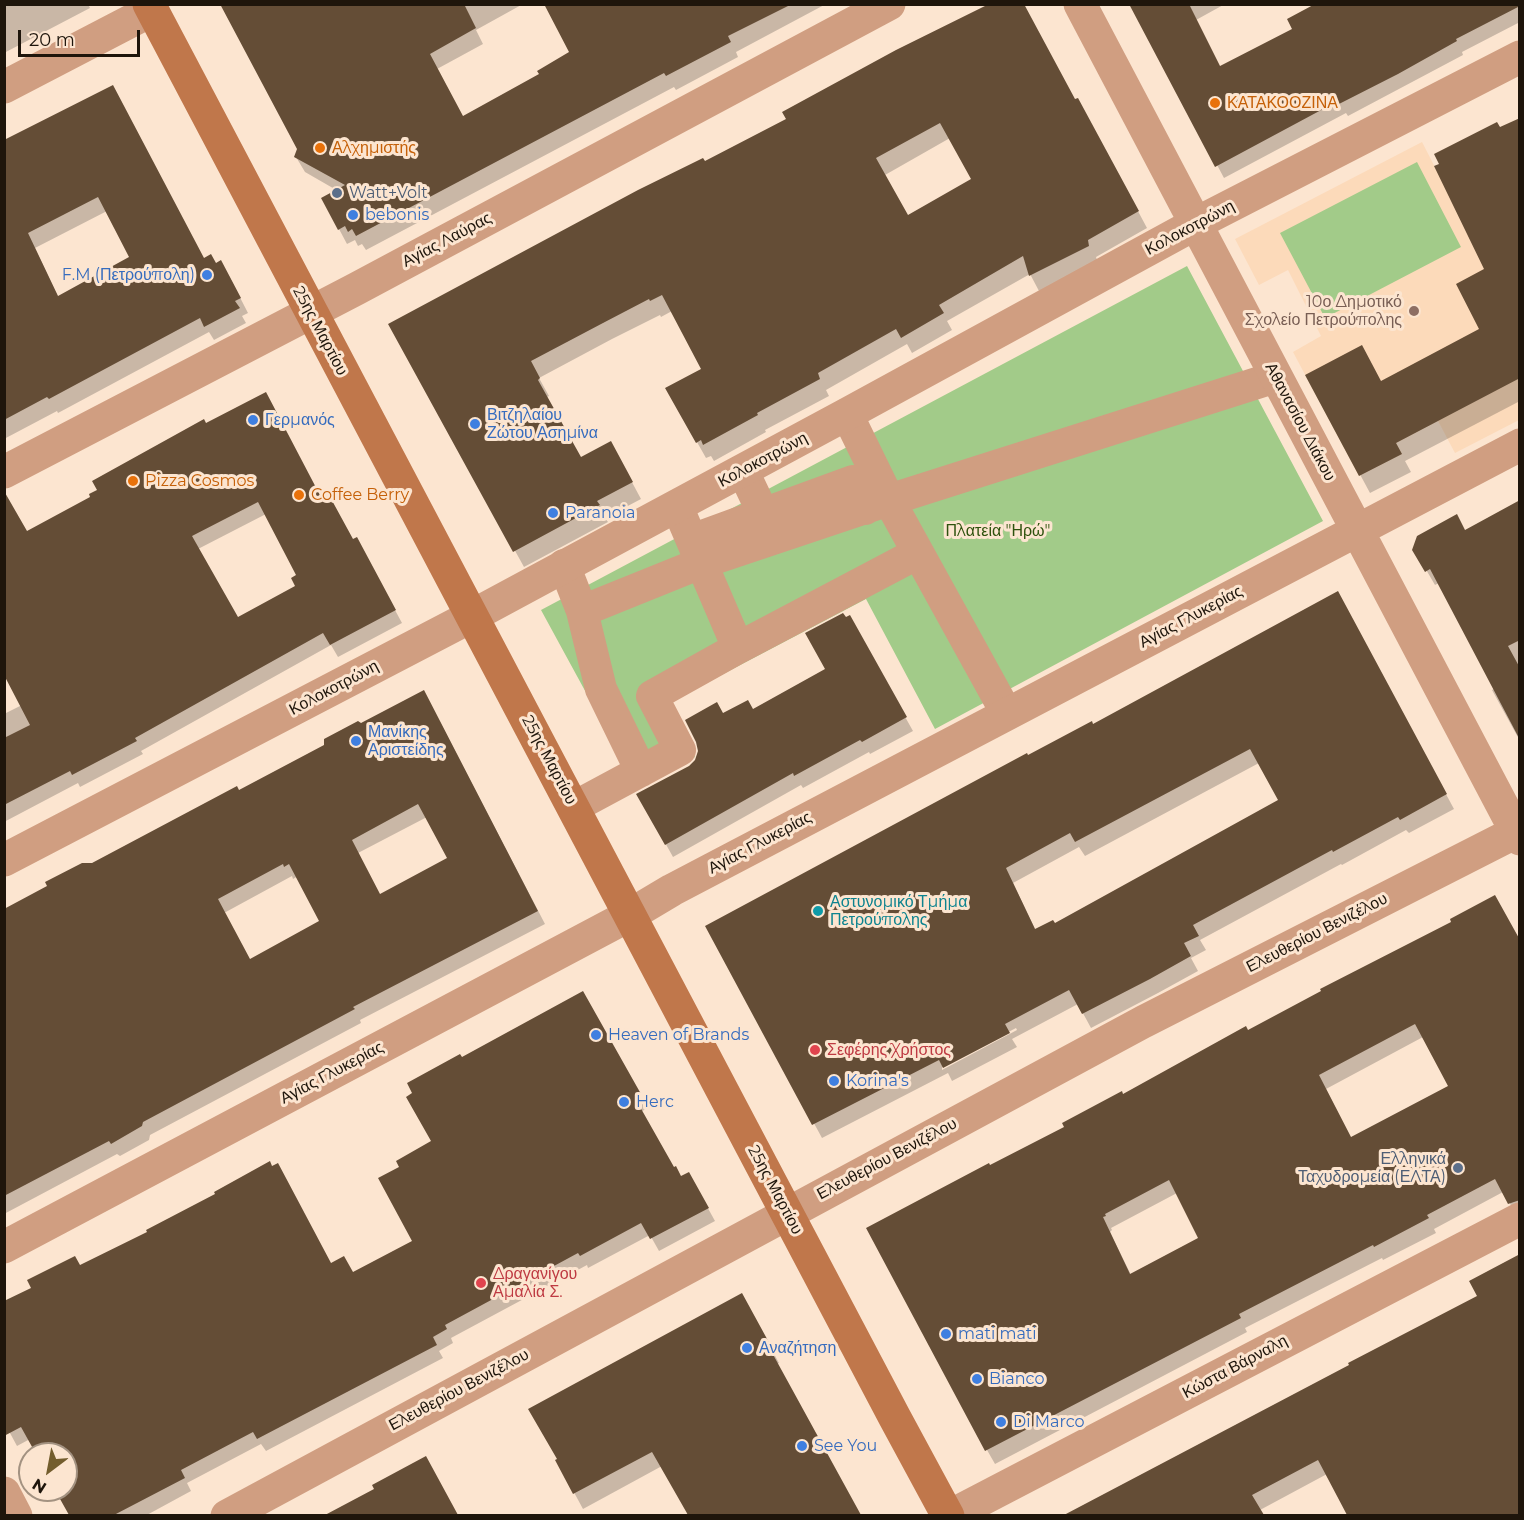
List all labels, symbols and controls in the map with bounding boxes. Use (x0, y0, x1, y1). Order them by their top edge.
scale bar (21, 18, 142, 56)
text: 20 m (29, 29, 75, 51)
place label: ΚΑΤΑΚΟΟΖΙΝΑ (1227, 93, 1338, 113)
marker: ΚΑΤΑΚΟΟΖΙΝΑ (1208, 96, 1222, 110)
place label: Αλχημιστής (332, 138, 416, 158)
marker: Αλχημιστής (313, 141, 327, 155)
place label: Watt+Volt (349, 183, 428, 203)
marker: Watt+Volt (330, 186, 344, 200)
street label: Κολοκοτρώνη (1142, 196, 1238, 260)
place label: bebonis (365, 205, 429, 225)
marker: bebonis (346, 208, 360, 222)
street label: Αγίας Λαύρας (399, 208, 495, 272)
place label: F.M (Πετρούπολη) (62, 265, 195, 285)
marker: F.M (Πετρούπολη) (200, 268, 214, 282)
street label: 25ης Μαρτίου (289, 283, 351, 379)
place label: 10ο Δημοτικό Σχολείο Πετρούπολης (1245, 292, 1402, 330)
marker: 10ο Δημοτικό Σχολείο Πετρούπολης (1407, 304, 1421, 318)
street label: Αθανασίου Διάκου (1261, 360, 1339, 484)
place label: Βιτζηλαίου Ζώτου Ασημίνα (487, 405, 598, 443)
place label: Γερμανός (265, 410, 335, 430)
marker: Γερμανός (246, 413, 260, 427)
marker: Βιτζηλαίου Ζώτου Ασημίνα (468, 417, 482, 431)
street label: Κολοκοτρώνη (715, 428, 811, 492)
place label: Pizza Cosmos (145, 471, 254, 491)
marker: Pizza Cosmos (126, 474, 140, 488)
place label: Coffee Berry (311, 485, 409, 505)
marker: Coffee Berry (292, 488, 306, 502)
place label: Paranoia (565, 503, 635, 523)
marker: Paranoia (546, 506, 560, 520)
park label: Πλατεία "Ηρώ" (945, 521, 1051, 541)
street label: Αγίας Γλυκερίας (1136, 582, 1246, 652)
street label: Κολοκοτρώνη (286, 656, 382, 720)
street label: 25ης Μαρτίου (518, 712, 580, 808)
place label: Μανίκης Αριστείδης (368, 722, 444, 760)
marker: Μανίκης Αριστείδης (349, 734, 363, 748)
street label: Αγίας Γλυκερίας (705, 808, 815, 878)
street label: Ελευθερίου Βενιζέλου (1243, 889, 1391, 977)
place label: Αστυνομικό Τμήμα Πετρούπολης (830, 892, 967, 930)
marker: Αστυνομικό Τμήμα Πετρούπολης (811, 904, 825, 918)
place label: Heaven of Brands (608, 1025, 749, 1045)
marker: Heaven of Brands (589, 1028, 603, 1042)
street label: Αγίας Γλυκερίας (277, 1038, 387, 1108)
place label: Σεφέρης Χρήστος (827, 1040, 951, 1060)
marker: Σεφέρης Χρήστος (808, 1043, 822, 1057)
place label: Korina's (846, 1071, 909, 1091)
marker: Korina's (827, 1074, 841, 1088)
place label: Herc (636, 1092, 674, 1112)
marker: Herc (617, 1095, 631, 1109)
street label: Ελευθερίου Βενιζέλου (814, 1114, 960, 1204)
street label: 25ης Μαρτίου (744, 1142, 806, 1238)
place label: Ελληνικά Ταχυδρομεία (ΕΛΤΑ) (1298, 1149, 1446, 1187)
marker: Ελληνικά Ταχυδρομεία (ΕΛΤΑ) (1451, 1161, 1465, 1175)
place label: Δραγανίγου Αμαλία Σ. (493, 1264, 577, 1302)
marker: Δραγανίγου Αμαλία Σ. (474, 1276, 488, 1290)
place label: mati mati (958, 1324, 1037, 1344)
marker: mati mati (939, 1327, 953, 1341)
street label: Κώστα Βάρναλη (1179, 1331, 1291, 1403)
place label: Αναζήτηση (759, 1338, 836, 1358)
marker: Αναζήτηση (740, 1341, 754, 1355)
street label: Ελευθερίου Βενιζέλου (386, 1345, 532, 1435)
place label: Bianco (989, 1369, 1045, 1389)
marker: Bianco (970, 1372, 984, 1386)
place label: Di Marco (1013, 1412, 1085, 1432)
marker: Di Marco (994, 1415, 1008, 1429)
place label: See You (814, 1436, 877, 1456)
marker: See You (795, 1439, 809, 1453)
north arrow (18, 1442, 78, 1502)
text: N (29, 1475, 50, 1497)

